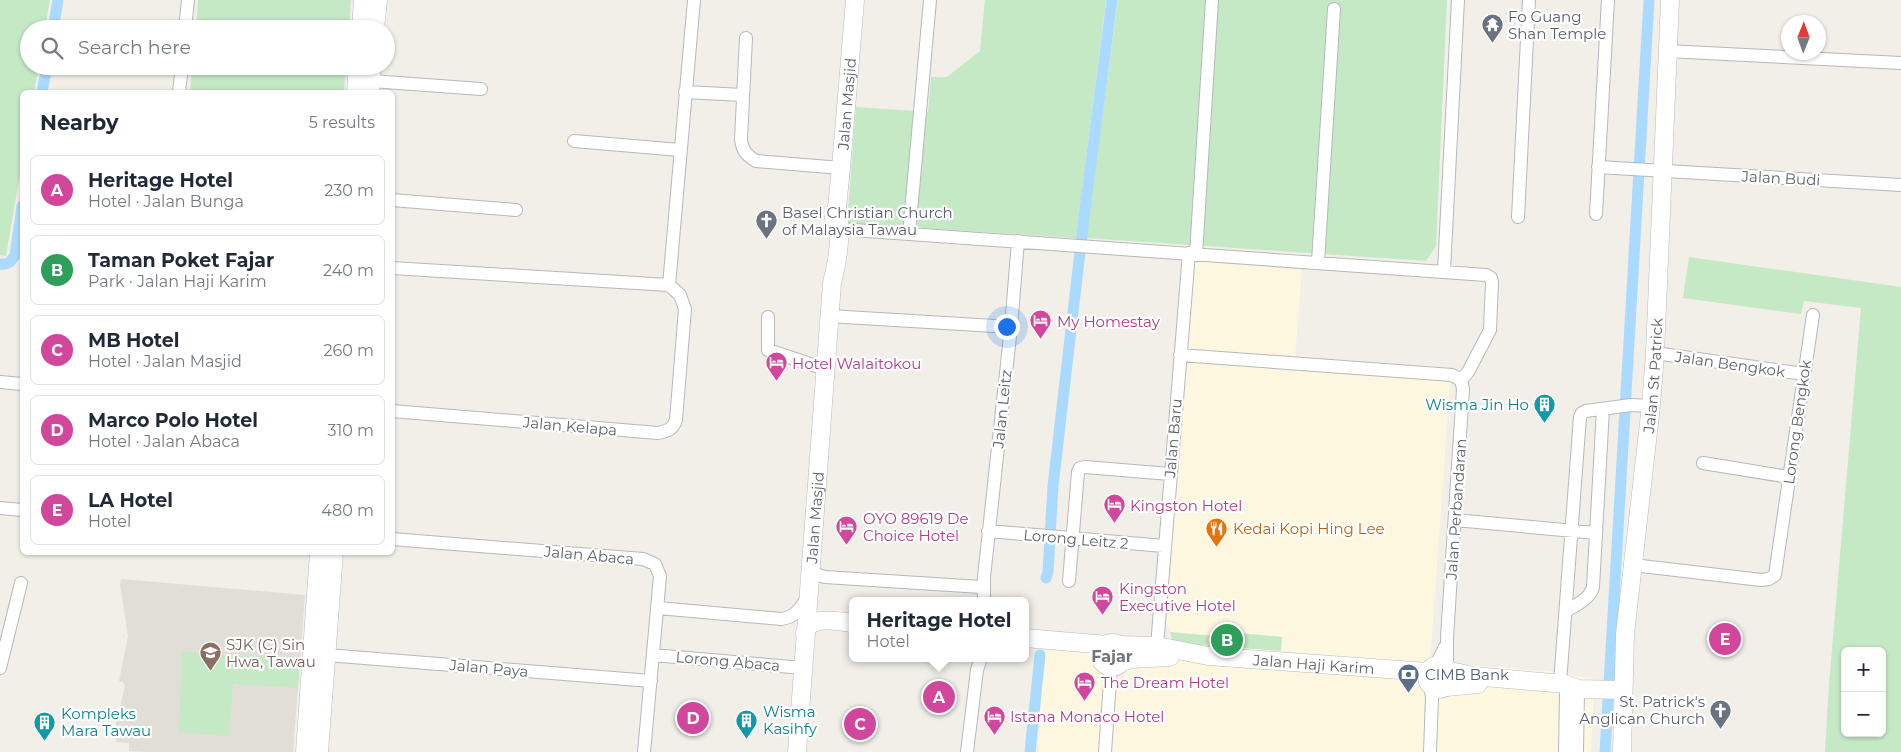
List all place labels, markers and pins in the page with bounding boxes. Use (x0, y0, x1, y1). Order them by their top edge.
place label: Fo Guang Shan Temple (1508, 7, 1606, 43)
temple icon: Fo Guang Shan Temple (1480, 13, 1504, 44)
place label: Basel Christian Church of Malaysia Tawau (782, 203, 953, 239)
church icon: Basel Christian Church of Malaysia Tawau (754, 209, 778, 240)
hotel icon: My Homestay (1029, 309, 1053, 340)
place label: My Homestay (1057, 312, 1161, 331)
hotel icon: Hotel Walaitokou (764, 351, 788, 382)
place label: Hotel Walaitokou (792, 354, 921, 373)
building icon: Wisma Jin Ho (1533, 392, 1557, 423)
place label: Wisma Jin Ho (1425, 395, 1529, 414)
hotel icon: Kingston Hotel (1102, 493, 1126, 524)
place label: Kingston Hotel (1130, 496, 1242, 515)
place label: OYO 89619 De Choice Hotel (863, 509, 969, 545)
hotel icon: OYO 89619 De Choice Hotel (835, 515, 859, 546)
restaurant icon: Kedai Kopi Hing Lee (1205, 516, 1229, 547)
place label: Kedai Kopi Hing Lee (1233, 519, 1385, 538)
place label: Kingston Executive Hotel (1119, 579, 1236, 615)
hotel icon: Kingston Executive Hotel (1091, 585, 1115, 616)
pin: E (1709, 620, 1741, 658)
pin: B (1211, 621, 1243, 659)
place label: SJK (C) Sin Hwa, Tawau (226, 635, 316, 671)
school or university icon: SJK (C) Sin Hwa, Tawau (198, 641, 222, 672)
bank icon: CIMB Bank (1397, 662, 1421, 693)
place label: CIMB Bank (1425, 665, 1509, 684)
hotel icon: The Dream Hotel (1073, 670, 1097, 701)
place label: The Dream Hotel (1101, 673, 1229, 692)
pin: A (923, 678, 955, 716)
place label: St. Patrick's Anglican Church (1579, 692, 1705, 728)
church icon: St. Patrick's Anglican Church (1709, 698, 1733, 729)
pin: D (677, 699, 709, 737)
place label: Wisma Kasihfy (763, 702, 818, 738)
place label: Kompleks Mara Tawau (61, 704, 151, 740)
hotel icon: Istana Monaco Hotel (982, 704, 1006, 735)
pin: C (844, 705, 876, 743)
place label: Istana Monaco Hotel (1010, 707, 1164, 726)
building icon: Wisma Kasihfy (735, 708, 759, 739)
building icon: Kompleks Mara Tawau (33, 710, 57, 741)

